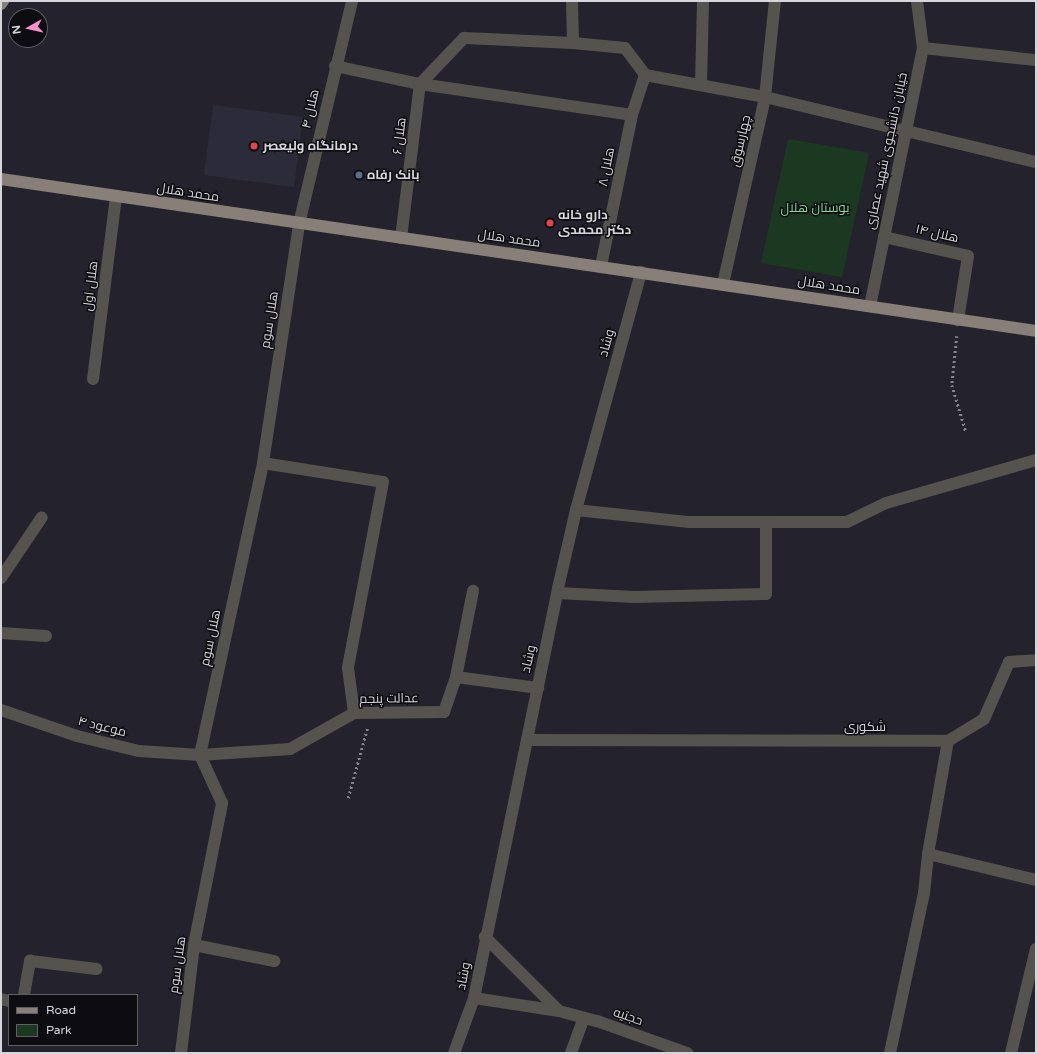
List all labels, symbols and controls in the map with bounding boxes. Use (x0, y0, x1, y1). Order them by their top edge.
north arrow (8, 8, 48, 48)
text: N (10, 24, 24, 35)
street label: خیابان دانشجوی شهید عصاری (863, 71, 911, 231)
street label: هلال ۴ (299, 88, 323, 130)
street label: چهارسوق (727, 114, 755, 168)
street label: هلال ۶ (390, 117, 410, 155)
place label: درمانگاه ولیعصر (263, 138, 358, 154)
marker: درمانگاه ولیعصر (248, 140, 260, 152)
street label: هلال ۸ (596, 146, 618, 188)
place label: بانک رفاه (367, 167, 420, 183)
marker: بانک رفاه (354, 170, 364, 180)
street label: محمد هلال (156, 180, 220, 206)
park label: بوستان هلال (780, 200, 850, 216)
place label: دارو خانه دکتر محمدی (558, 208, 631, 239)
marker: دارو خانه دکتر محمدی (545, 218, 555, 228)
street label: هلال ۱۴ (914, 221, 960, 247)
street label: محمد هلال (477, 227, 541, 251)
street label: هلال اول (80, 260, 102, 312)
street label: محمد هلال (797, 273, 861, 299)
street label: هلال سوم (258, 290, 282, 350)
street label: وشاد (596, 327, 618, 359)
street label: هلال سوم (197, 608, 225, 668)
street label: وشاد (518, 644, 540, 674)
street label: عدالت پنجم (359, 691, 419, 707)
street label: موعود ۴ (76, 713, 128, 741)
street label: شکوری (844, 719, 886, 735)
street label: هلال سوم (166, 935, 190, 995)
street label: وشاد (454, 961, 474, 991)
legend (8, 994, 138, 1046)
text: Road (46, 1003, 76, 1017)
street label: حجتیه (611, 1005, 645, 1029)
text: Park (46, 1023, 72, 1037)

